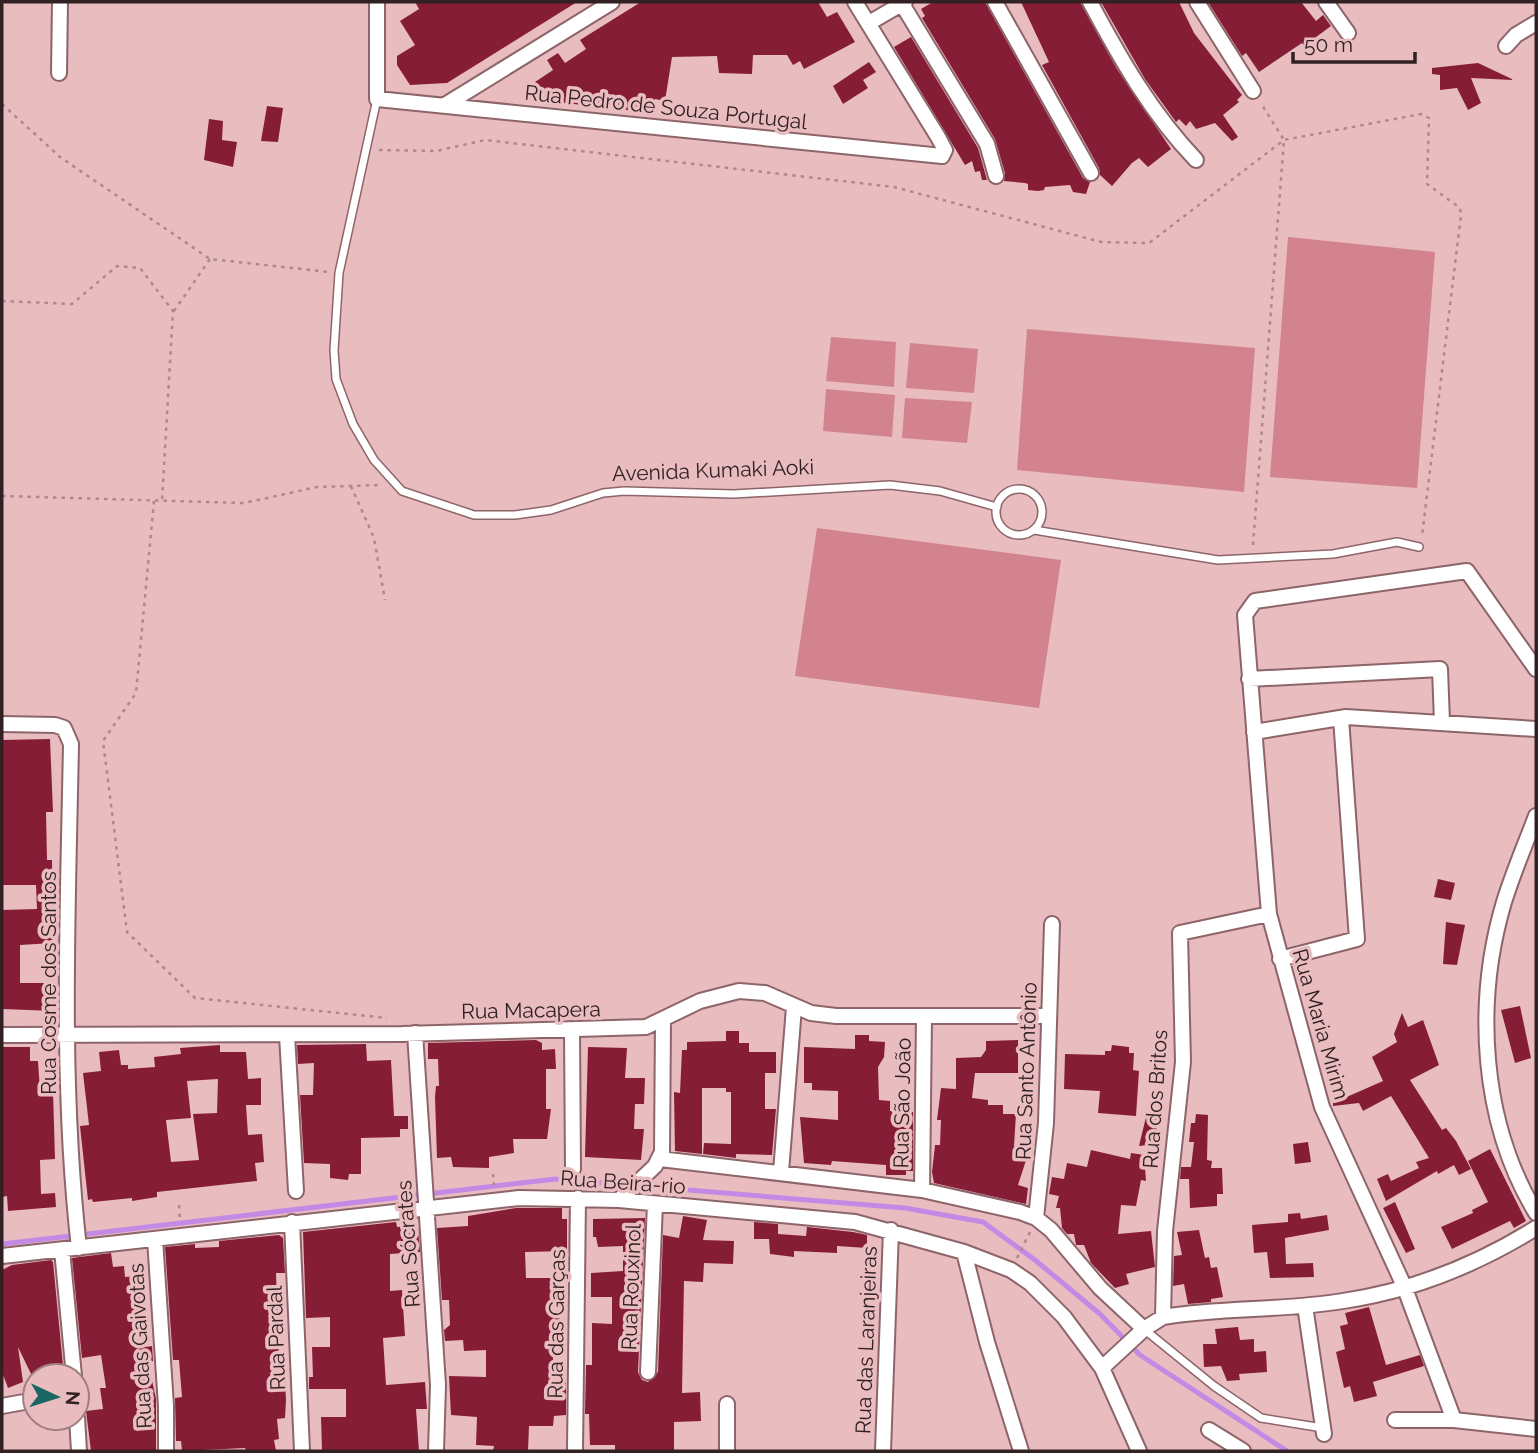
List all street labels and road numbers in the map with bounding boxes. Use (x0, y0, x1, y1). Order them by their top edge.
street label: Rua Pedro de Souza Portugal (524, 80, 809, 134)
street label: Avenida Kumaki Aoki (612, 454, 814, 486)
street label: Rua Cosme dos Santos (36, 871, 61, 1095)
street label: Rua Maria Mirim (1288, 946, 1354, 1102)
street label: Rua Santo Antônio (1010, 982, 1042, 1160)
street label: Rua Macapera (461, 996, 601, 1024)
street label: Rua dos Britos (1138, 1029, 1172, 1169)
street label: Rua São João (888, 1037, 916, 1169)
street label: Rua Beira-rio (559, 1165, 687, 1199)
street label: Rua Sócrates (391, 1179, 425, 1309)
street label: Rua Rouxinol (616, 1223, 646, 1351)
street label: Rua das Laranjeiras (850, 1246, 882, 1434)
street label: Rua das Garças (542, 1249, 570, 1399)
street label: Rua das Gaivotas (123, 1263, 157, 1429)
street label: Rua Pardal (262, 1285, 290, 1391)

